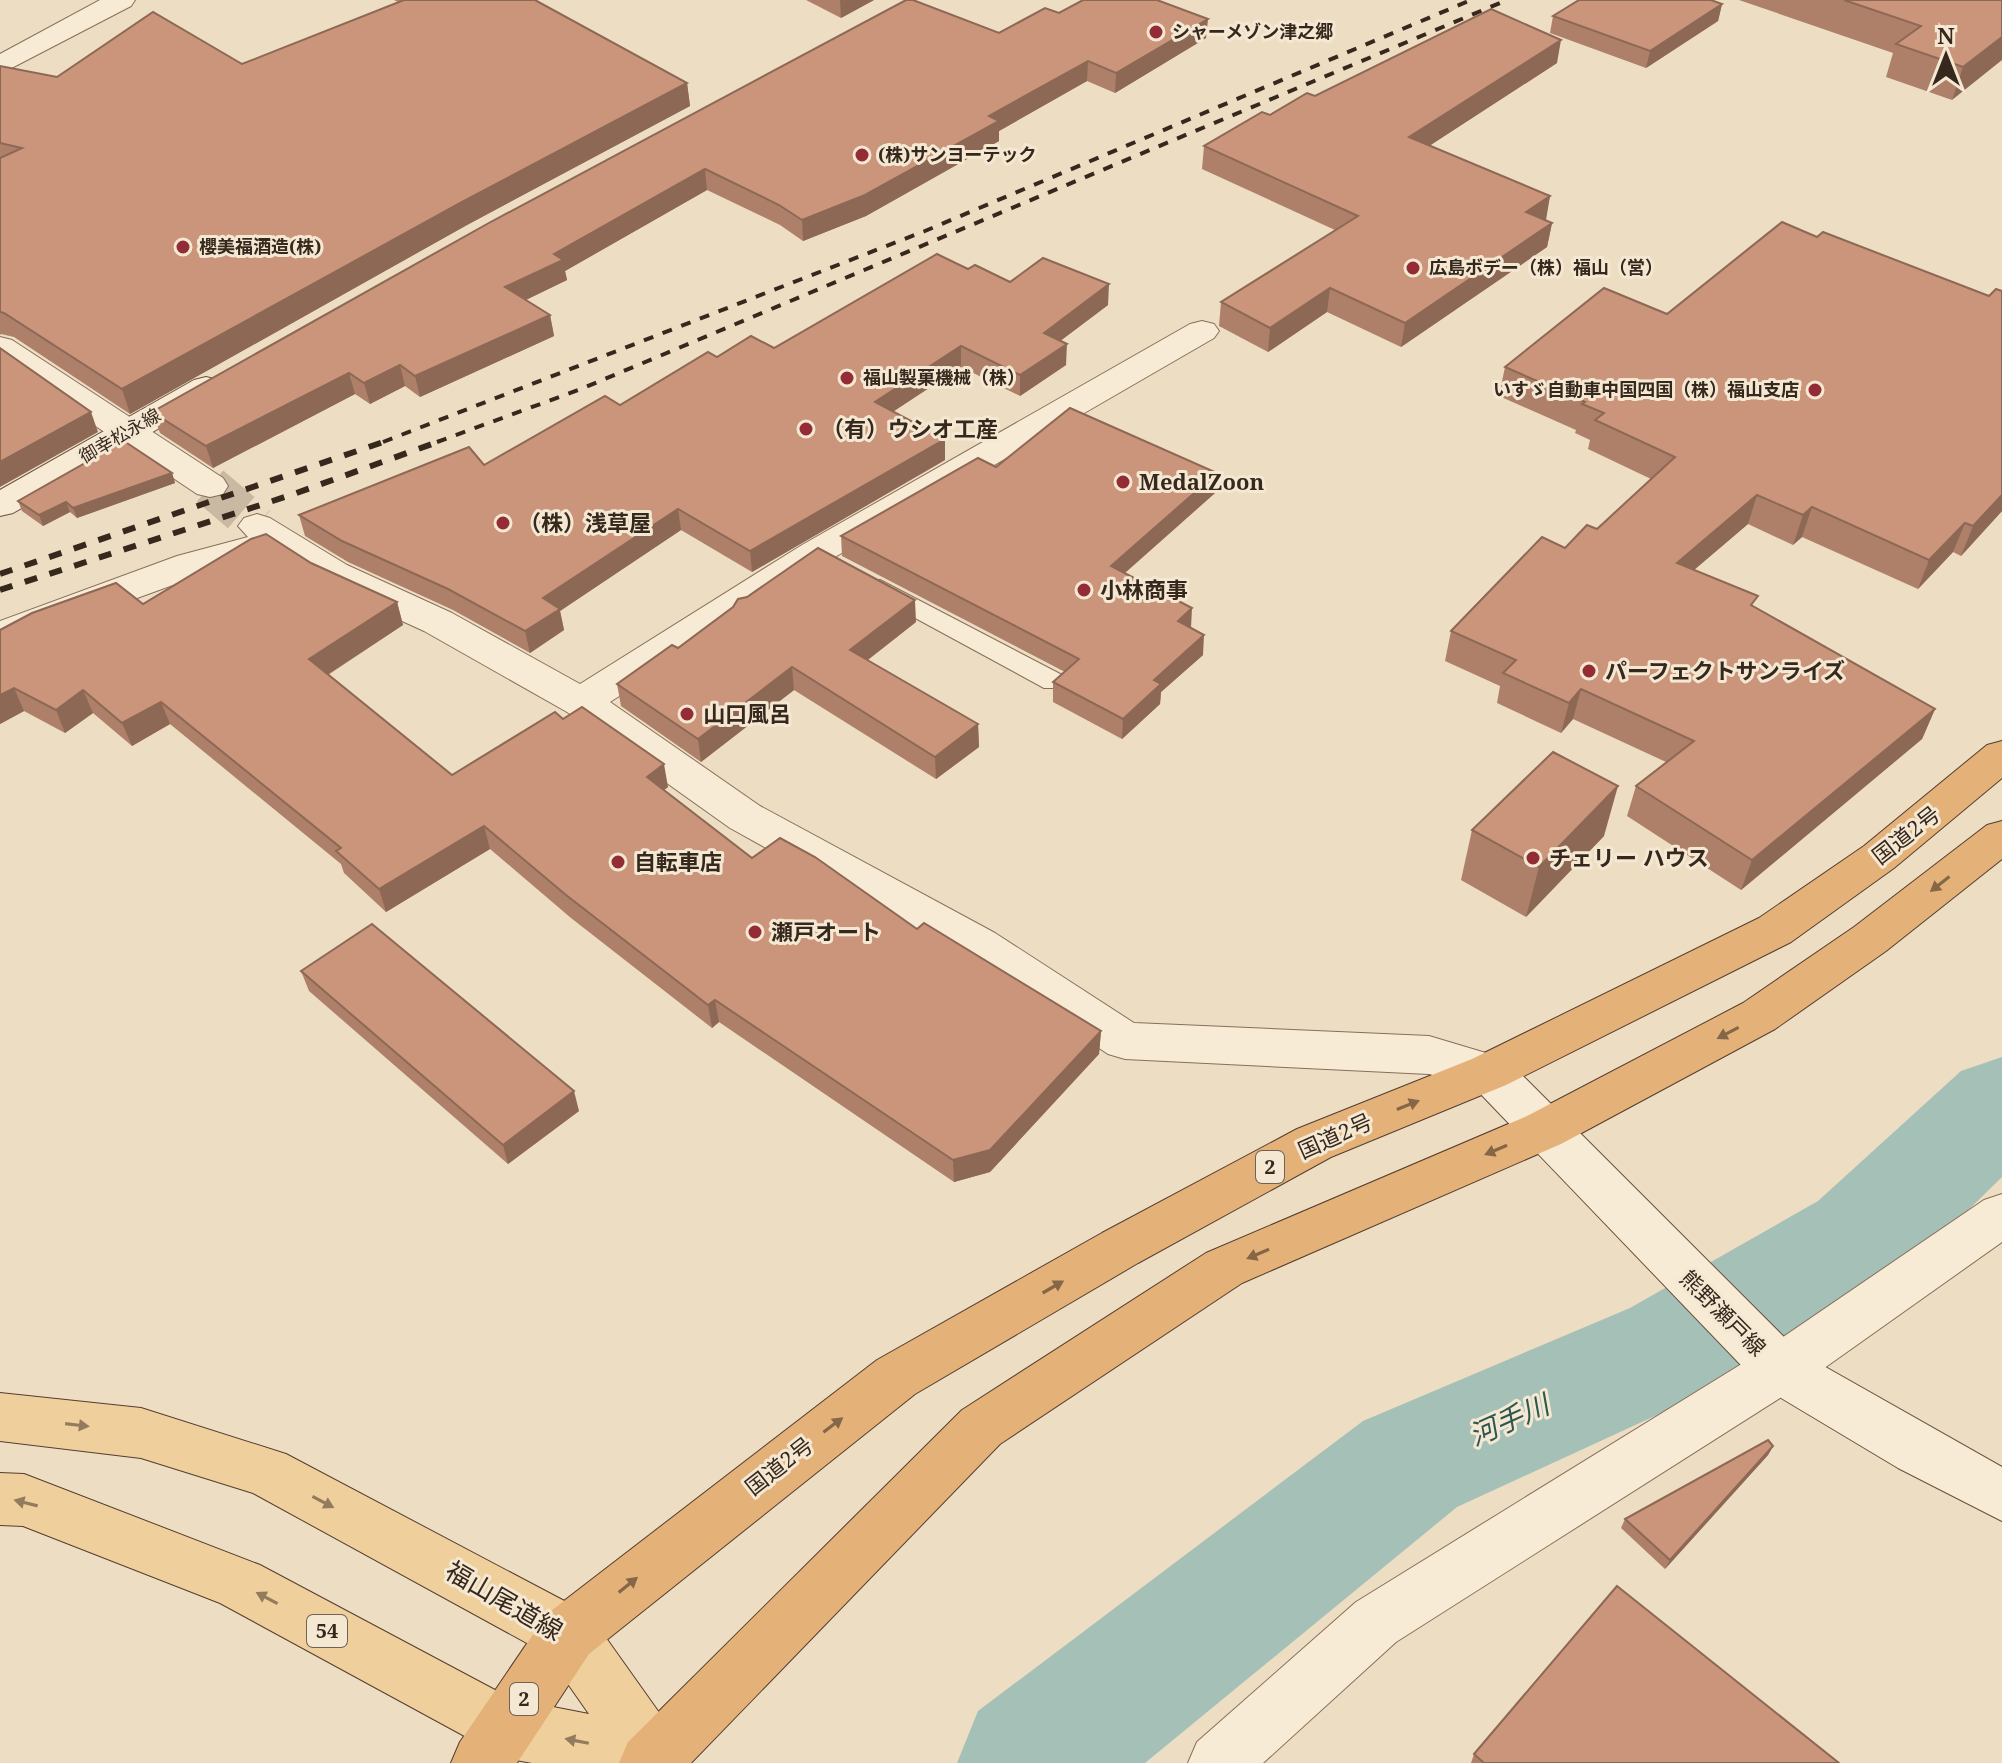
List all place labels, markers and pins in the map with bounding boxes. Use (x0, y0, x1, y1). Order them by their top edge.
place label: シャーメゾン津之郷 (1172, 19, 1333, 43)
marker: シャーメゾン津之郷 (1147, 23, 1165, 41)
place label: (株)サンヨーテック (878, 142, 1036, 166)
marker: (株)サンヨーテック (853, 146, 871, 164)
place label: 櫻美福酒造(株) (199, 234, 321, 258)
marker: 櫻美福酒造(株) (174, 238, 192, 256)
place label: 広島ボデー（株）福山（営） (1429, 255, 1663, 279)
marker: 広島ボデー（株）福山（営） (1404, 259, 1422, 277)
place label: 福山製菓機械（株） (863, 365, 1025, 389)
marker: 福山製菓機械（株） (838, 369, 856, 387)
place label: いすゞ自動車中国四国（株）福山支店 (1493, 377, 1799, 401)
marker: いすゞ自動車中国四国（株）福山支店 (1806, 381, 1824, 399)
place label: （有）ウシオ工産 (822, 413, 998, 443)
marker: （有）ウシオ工産 (797, 420, 815, 438)
place label: MedalZoon (1139, 466, 1264, 496)
marker: MedalZoon (1114, 473, 1132, 491)
place label: （株）浅草屋 (519, 507, 651, 537)
marker: （株）浅草屋 (494, 514, 512, 532)
place label: 小林商事 (1100, 574, 1188, 604)
marker: 小林商事 (1075, 581, 1093, 599)
place label: パーフェクトサンライズ (1605, 655, 1845, 685)
marker: パーフェクトサンライズ (1580, 662, 1598, 680)
place label: 山口風呂 (703, 698, 791, 728)
marker: 山口風呂 (678, 705, 696, 723)
place label: チェリー ハウス (1549, 842, 1709, 872)
place label: 自転車店 (634, 846, 722, 876)
marker: チェリー ハウス (1524, 849, 1542, 867)
marker: 自転車店 (609, 853, 627, 871)
place label: 瀬戸オート (771, 916, 881, 946)
marker: 瀬戸オート (746, 923, 764, 941)

